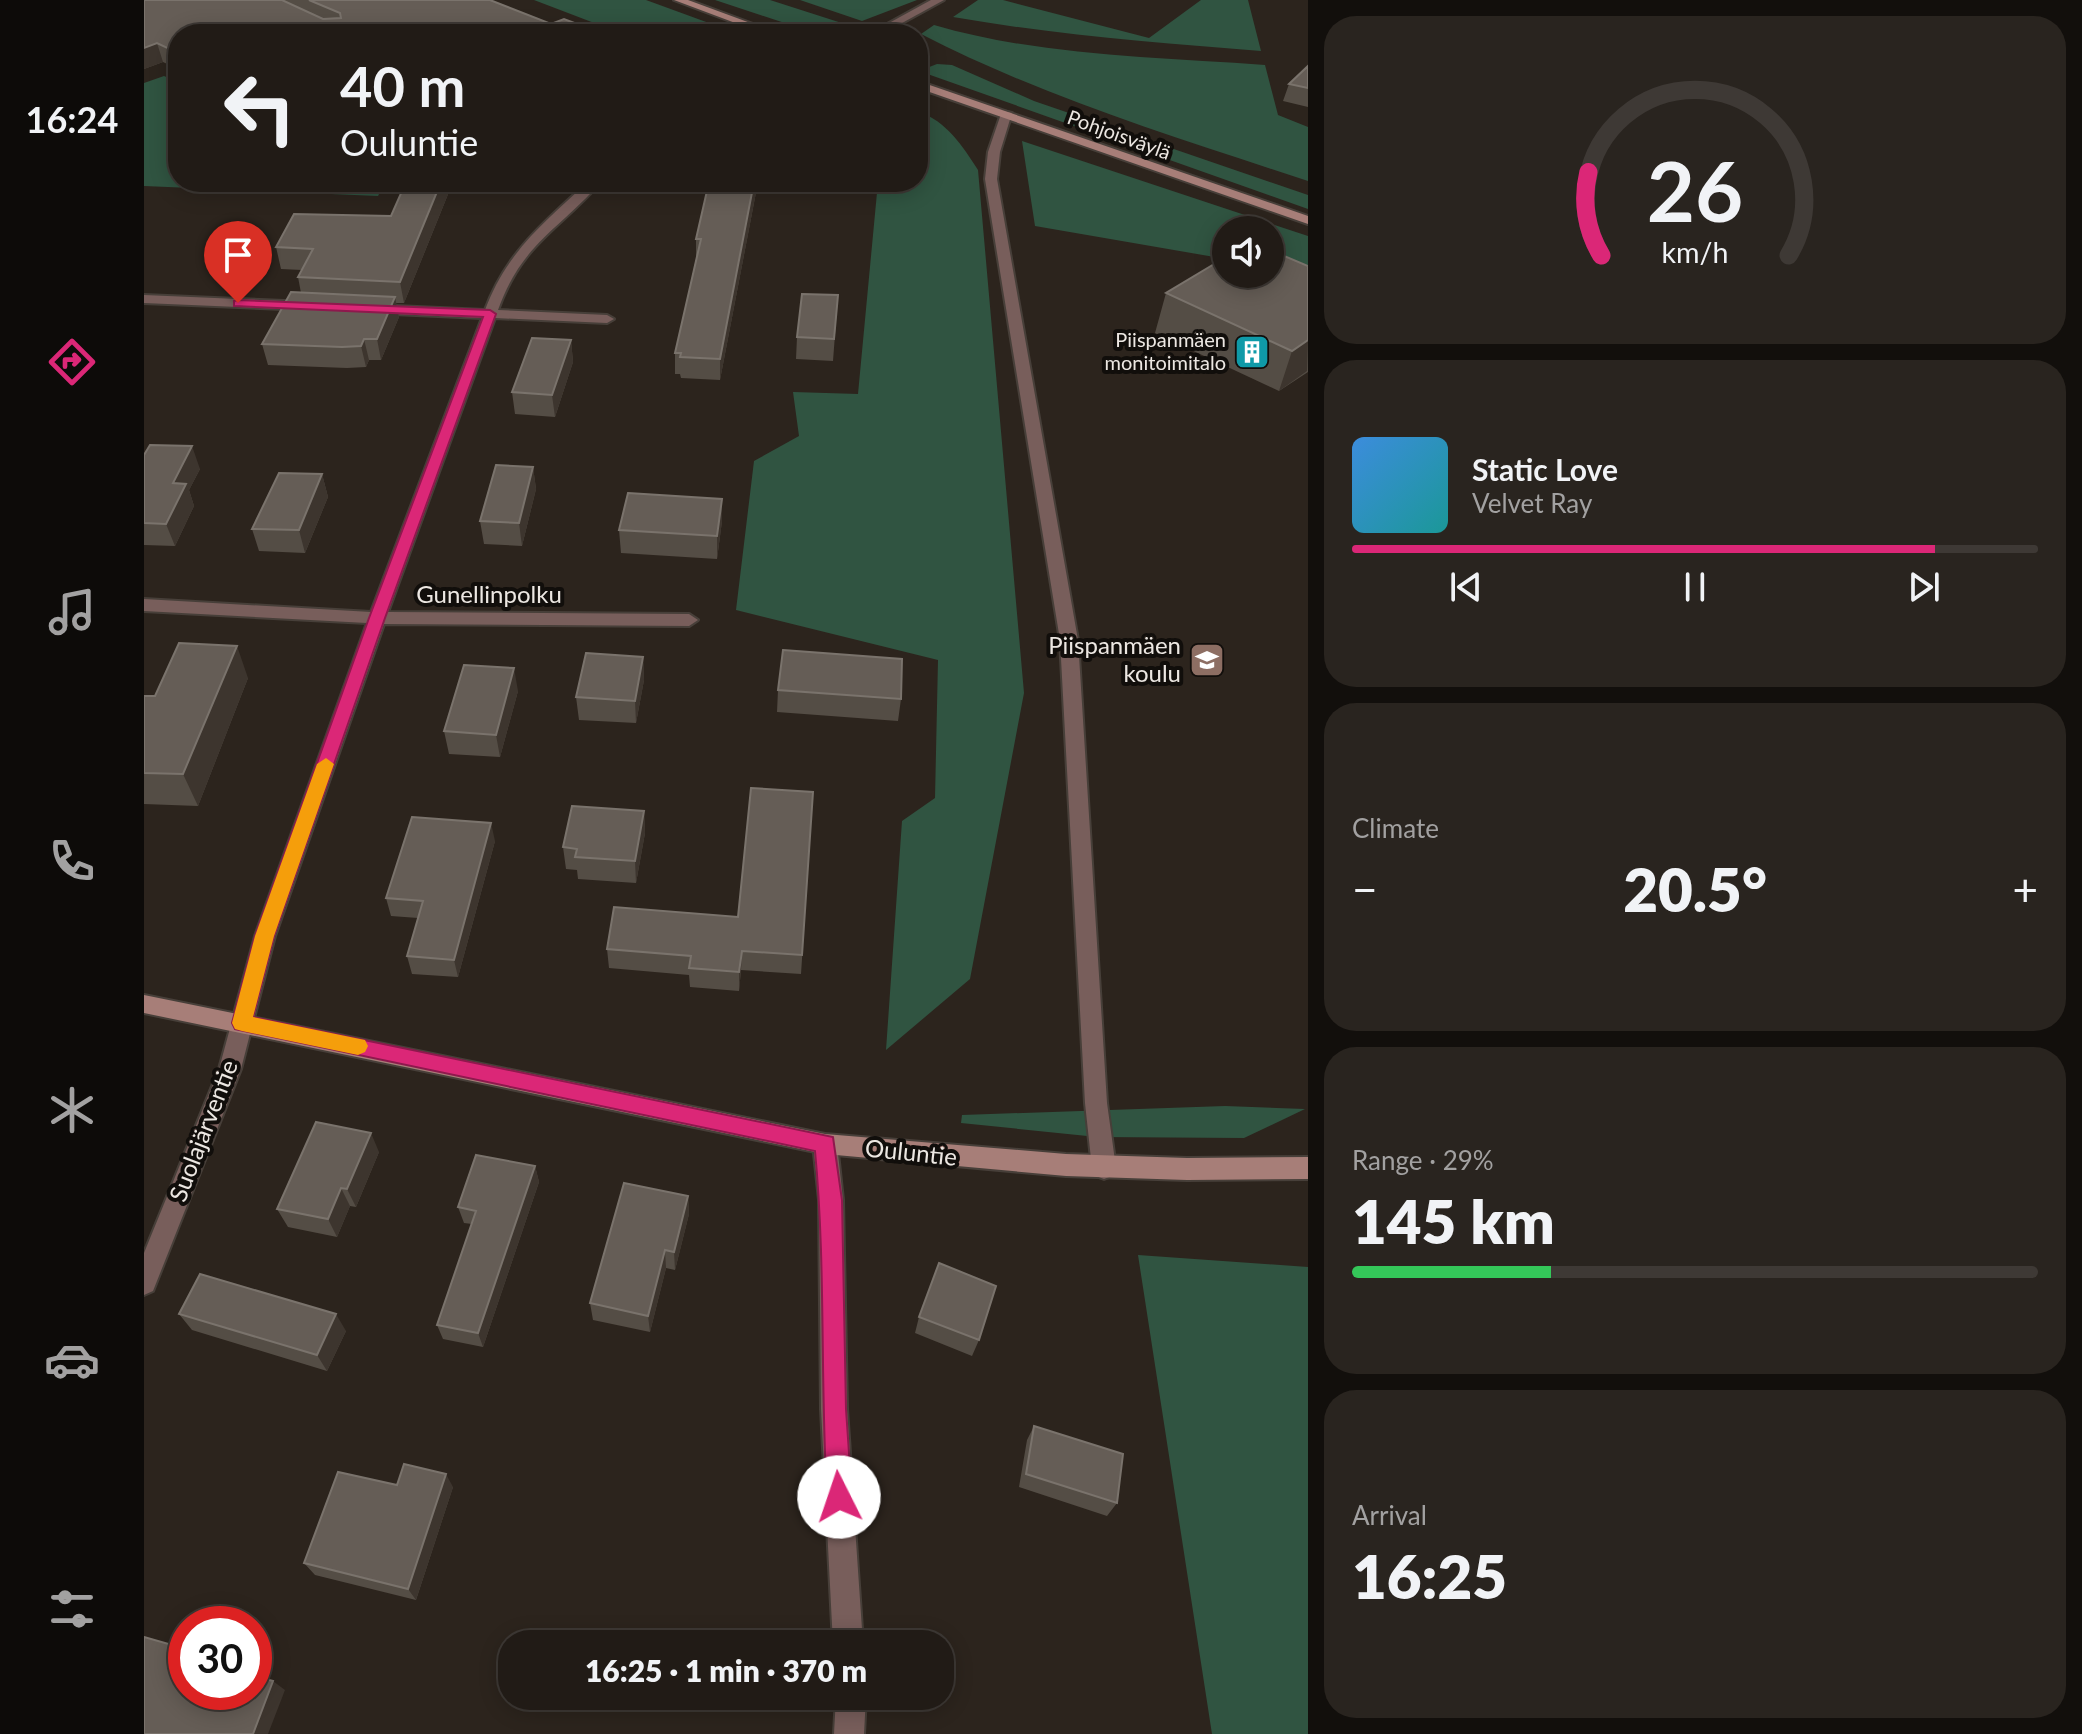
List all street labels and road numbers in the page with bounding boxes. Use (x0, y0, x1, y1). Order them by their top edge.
street label: Pohjoisväylä (1064, 104, 1174, 164)
street label: Gunellinpolku (416, 579, 562, 608)
street label: Suolajärventie (162, 1056, 243, 1205)
street label: Ouluntie (864, 1132, 958, 1171)

